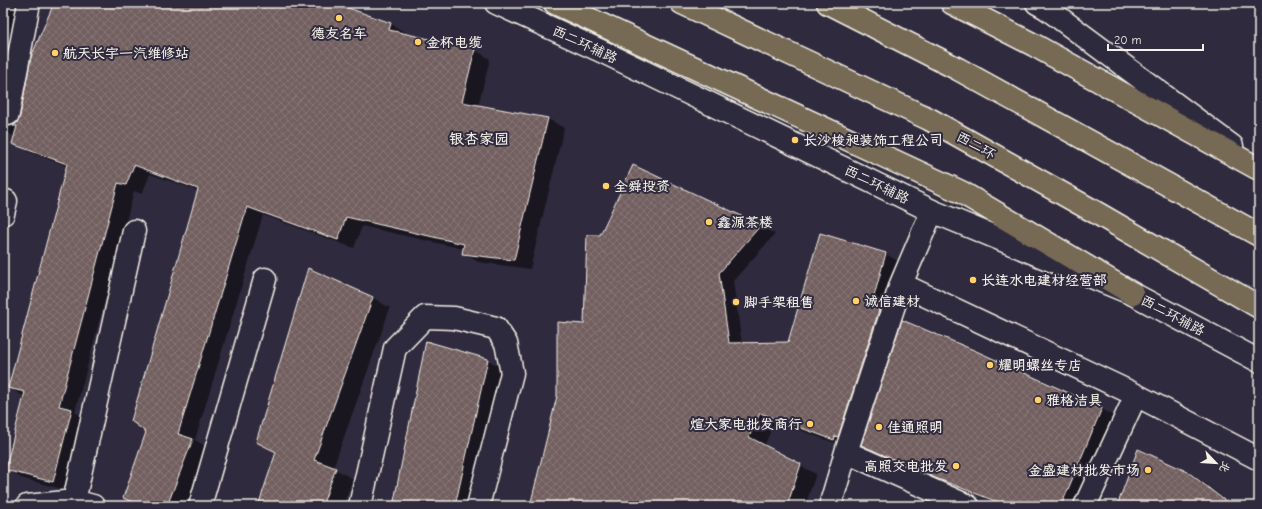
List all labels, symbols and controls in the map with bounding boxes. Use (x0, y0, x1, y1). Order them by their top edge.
marker: 德友名车 (334, 13, 344, 23)
street label: 西二环辅路 (549, 22, 620, 67)
place label: 德友名车 (311, 25, 367, 42)
scale bar (1108, 26, 1203, 52)
text: 20 m (1114, 33, 1142, 47)
place label: 金杯电缆 (426, 34, 482, 51)
marker: 金杯电缆 (413, 37, 423, 47)
place label: 航天长宇一汽维修站 (63, 45, 189, 62)
marker: 航天长宇一汽维修站 (50, 48, 60, 58)
street label: 西二环 (953, 128, 998, 163)
district label: 银杏家园 (449, 130, 509, 148)
place label: 长沙梭昶装饰工程公司 (803, 132, 943, 149)
marker: 长沙梭昶装饰工程公司 (790, 135, 800, 145)
street label: 西二环辅路 (842, 161, 912, 207)
place label: 全舜投资 (614, 178, 670, 195)
marker: 全舜投资 (601, 181, 611, 191)
place label: 鑫源茶楼 (717, 214, 773, 231)
marker: 鑫源茶楼 (704, 217, 714, 227)
place label: 长连水电建材经营部 (981, 272, 1107, 289)
marker: 长连水电建材经营部 (968, 275, 978, 285)
street label: 西二环辅路 (1138, 292, 1208, 339)
place label: 诚信建材 (864, 293, 920, 310)
place label: 脚手架租售 (743, 294, 814, 311)
marker: 诚信建材 (851, 296, 861, 306)
marker: 脚手架租售 (731, 297, 741, 307)
place label: 耀明螺丝专店 (998, 357, 1082, 374)
marker: 耀明螺丝专店 (985, 360, 995, 370)
place label: 雅格洁具 (1046, 392, 1102, 409)
marker: 雅格洁具 (1033, 395, 1043, 405)
place label: 煊大家电批发商行 (690, 416, 802, 433)
marker: 煊大家电批发商行 (805, 419, 815, 429)
place label: 佳通照明 (887, 419, 943, 436)
marker: 佳通照明 (874, 422, 884, 432)
north arrow (1196, 443, 1236, 483)
place label: 高照交电批发 (864, 458, 948, 475)
text: 北 (1216, 459, 1233, 475)
marker: 高照交电批发 (951, 461, 961, 471)
place label: 金盛建材批发市场 (1028, 462, 1140, 479)
marker: 金盛建材批发市场 (1143, 465, 1153, 475)

